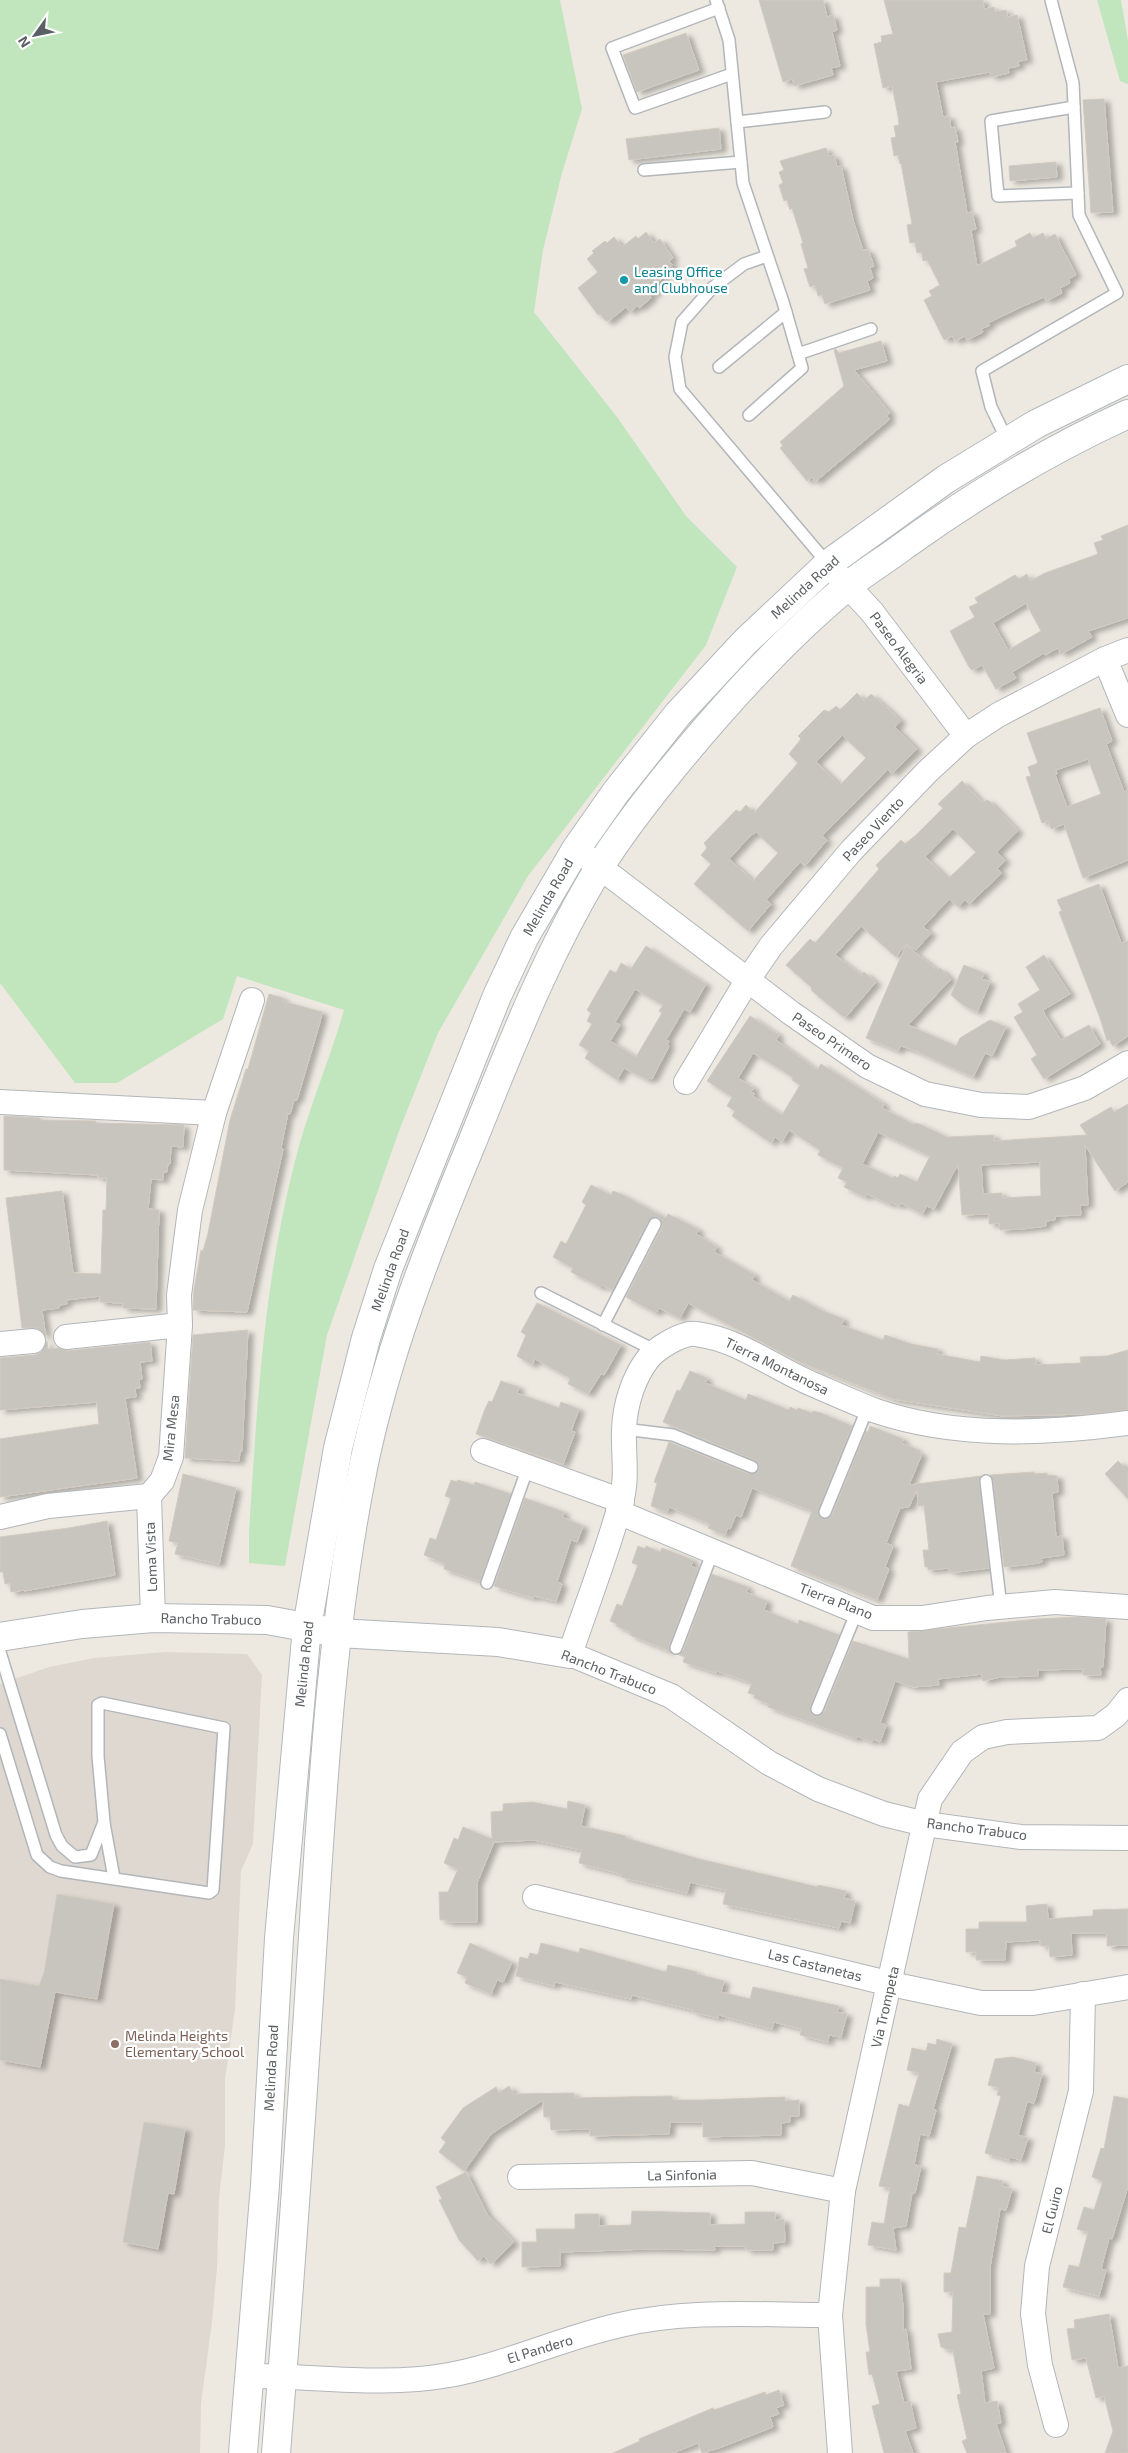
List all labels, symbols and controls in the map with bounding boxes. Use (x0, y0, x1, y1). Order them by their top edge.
north arrow (10, 10, 60, 60)
text: N (14, 33, 34, 51)
place label: Leasing Office and Clubhouse (634, 263, 728, 296)
marker: Leasing Office and Clubhouse (618, 274, 630, 286)
street label: Melinda Road (767, 551, 843, 622)
street label: Paseo Alegria (867, 608, 932, 687)
street label: Paseo Viento (838, 793, 907, 865)
street label: Melinda Road (519, 855, 577, 939)
street label: Paseo Primero (789, 1008, 875, 1073)
street label: Melinda Road (367, 1226, 412, 1313)
street label: Tierra Montanosa (723, 1333, 832, 1398)
street label: Mira Mesa (159, 1394, 182, 1462)
street label: Loma Vista (141, 1522, 160, 1592)
street label: Tierra Plano (797, 1579, 875, 1622)
street label: Rancho Trabuco (160, 1609, 262, 1628)
street label: Melinda Road (291, 1620, 316, 1708)
street label: Rancho Trabuco (559, 1646, 659, 1698)
street label: Rancho Trabuco (926, 1814, 1028, 1843)
street label: Las Castanetas (766, 1945, 864, 1984)
street label: Via Trompeta (867, 1964, 902, 2050)
street label: Melinda Road (260, 2024, 281, 2112)
place label: Melinda Heights Elementary School (125, 2027, 245, 2060)
marker: Melinda Heights Elementary School (109, 2038, 121, 2050)
street label: La Sinfonia (647, 2165, 717, 2184)
street label: El Guiro (1037, 2184, 1066, 2235)
street label: El Pandero (505, 2330, 575, 2367)

